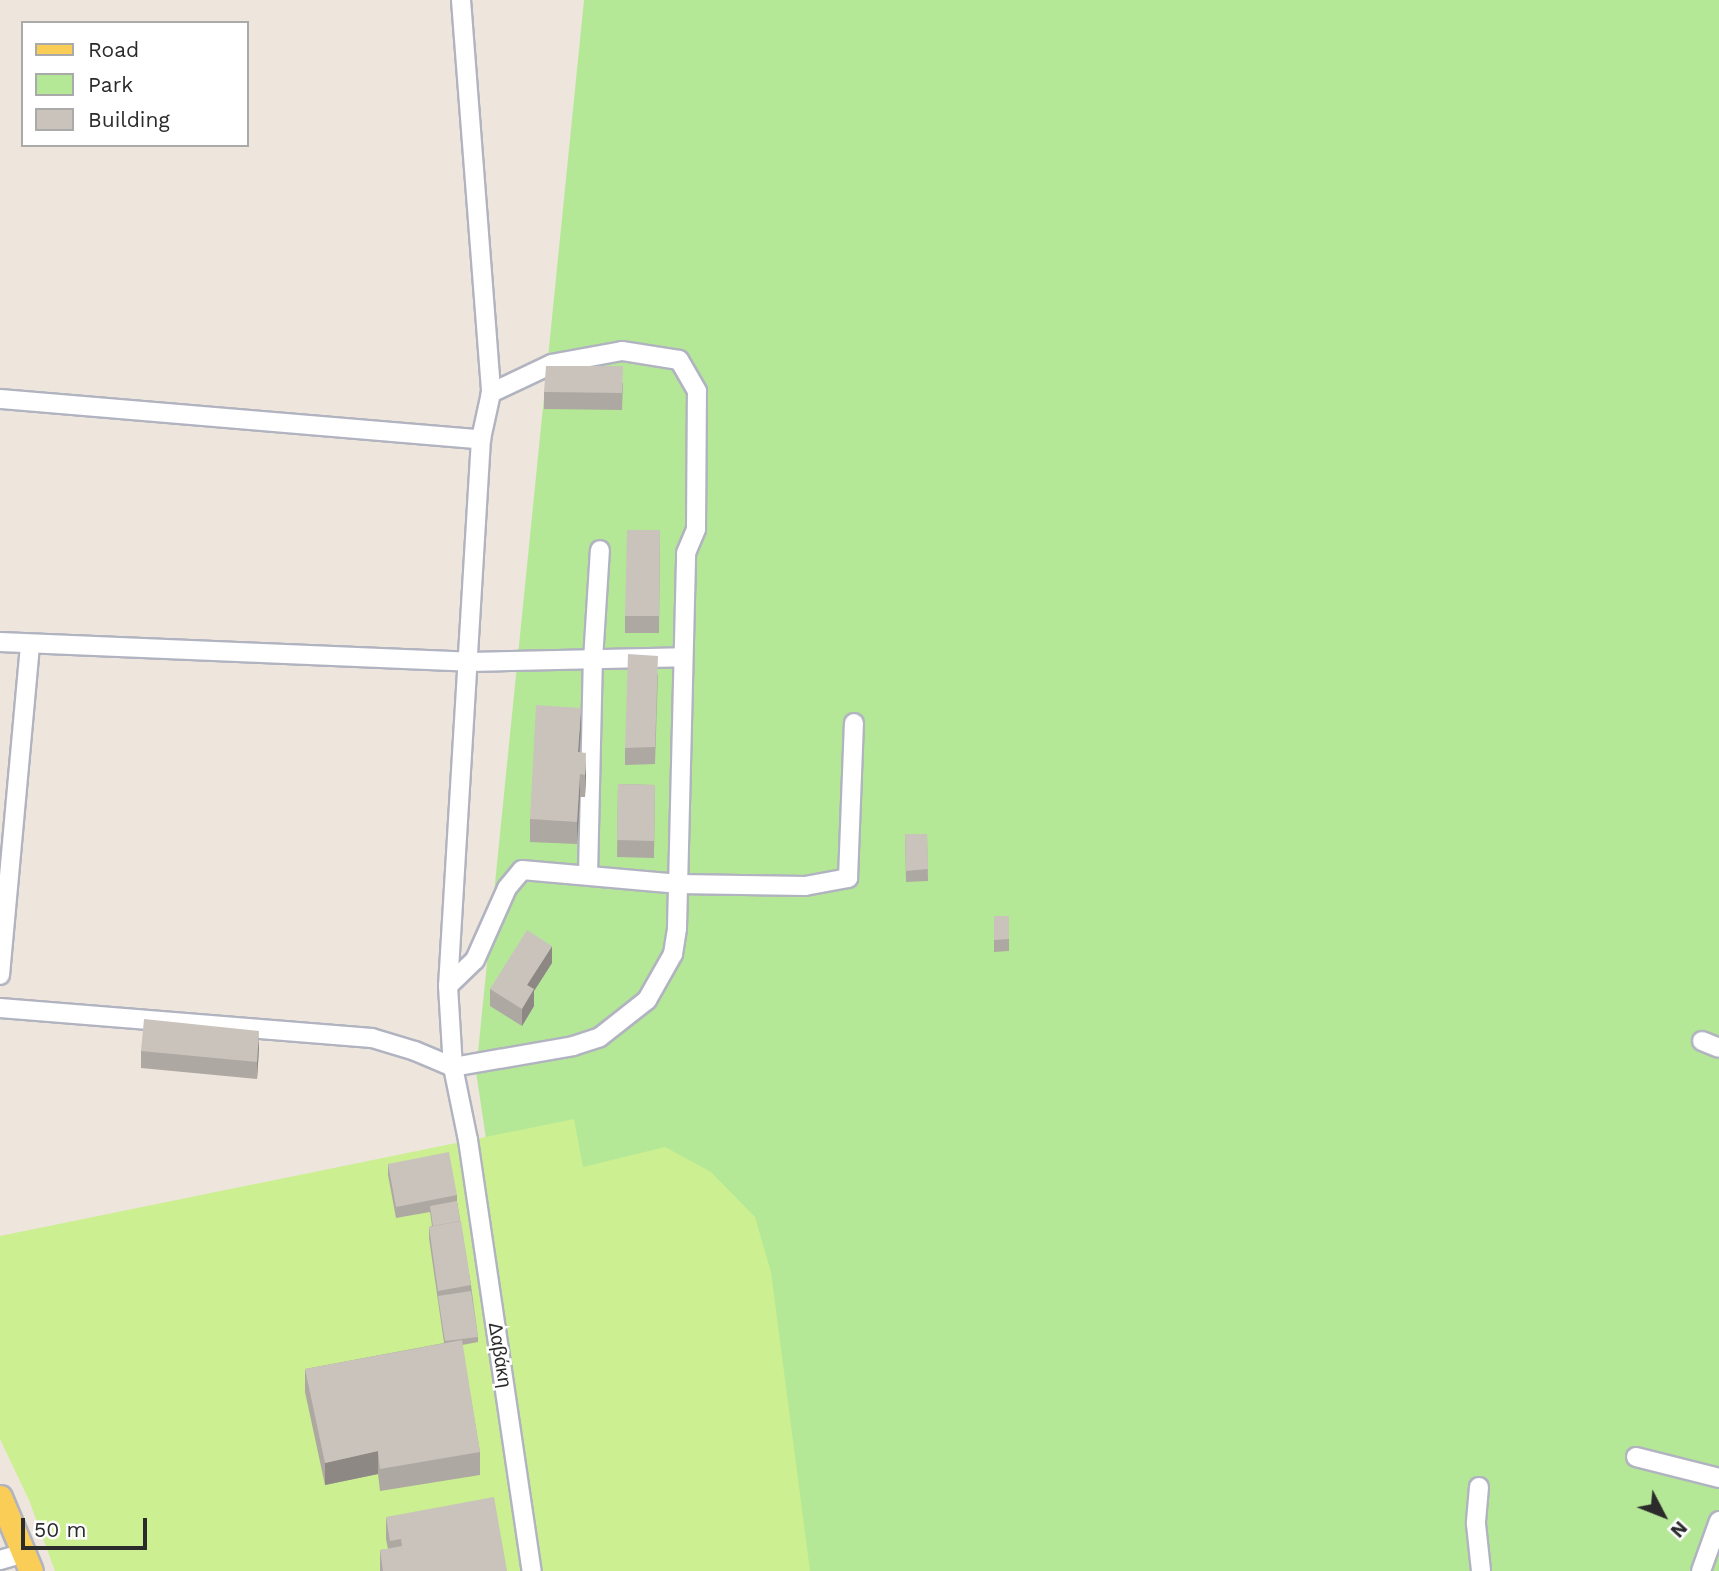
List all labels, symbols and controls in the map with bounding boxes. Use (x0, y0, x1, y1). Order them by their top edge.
legend (21, 21, 248, 147)
text: Road (88, 37, 139, 62)
text: Park (88, 72, 133, 97)
text: Building (88, 107, 170, 132)
street label: Δαβάκη (484, 1321, 516, 1389)
north arrow (1628, 1480, 1698, 1550)
scale bar (24, 1504, 150, 1548)
text: N (1666, 1516, 1692, 1542)
text: 50 m (34, 1517, 86, 1542)

